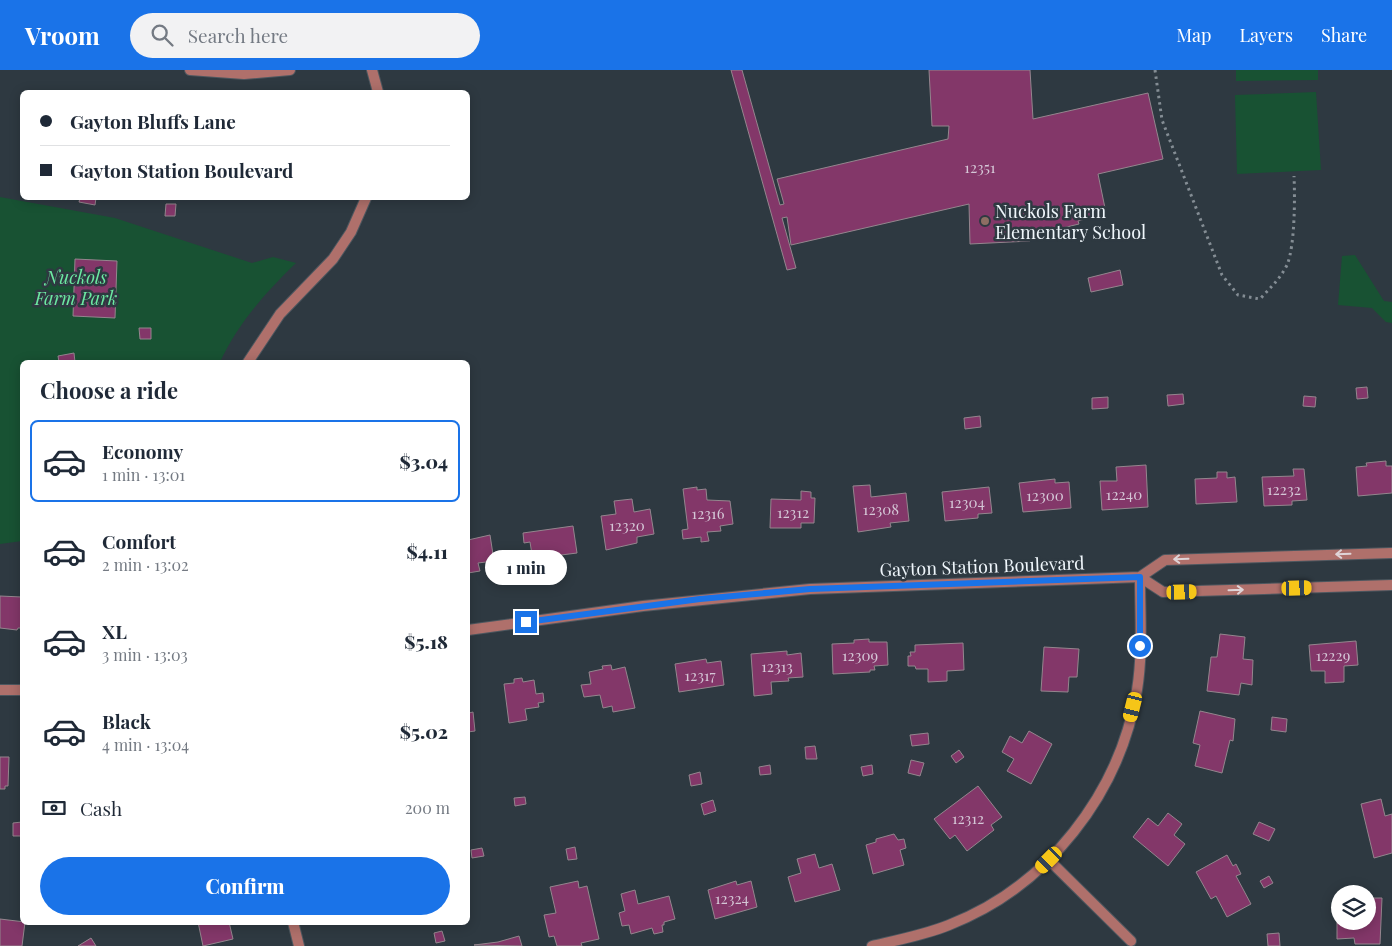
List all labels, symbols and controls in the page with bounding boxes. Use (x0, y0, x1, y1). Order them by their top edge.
search box (130, 13, 480, 58)
text: Vroom (25, 19, 100, 51)
icon: search (148, 21, 176, 49)
text: Search here (188, 22, 288, 48)
text: Map (1176, 23, 1211, 47)
text: Layers (1239, 23, 1293, 47)
text: Share (1321, 23, 1367, 47)
text: Gayton Bluffs Lane (70, 108, 236, 134)
text: Gayton Station Boulevard (70, 157, 293, 183)
house number: 12351 (964, 157, 996, 177)
place label: Nuckols Farm Elementary School (995, 199, 1146, 244)
marker: Nuckols Farm Elementary School (979, 215, 991, 227)
park label: Nuckols Farm Park (34, 265, 117, 310)
text: Choose a ride (40, 375, 178, 405)
text: Economy (102, 438, 183, 464)
icon: car (42, 439, 87, 484)
text: $3.04 (399, 448, 448, 474)
text: 1 min · 13:01 (102, 464, 185, 485)
house number: 12232 (1267, 479, 1301, 499)
house number: 12240 (1106, 484, 1142, 504)
house number: 12300 (1026, 485, 1064, 505)
house number: 12304 (949, 492, 985, 512)
house number: 12308 (863, 499, 899, 519)
house number: 12312 (777, 502, 809, 522)
house number: 12316 (692, 503, 725, 523)
house number: 12320 (609, 515, 645, 535)
text: Comfort (102, 528, 176, 554)
icon: car (42, 529, 87, 574)
text: $4.11 (407, 538, 448, 564)
callout: 1 min (485, 550, 567, 584)
street label: Gayton Station Boulevard (879, 550, 1085, 582)
one-way arrow (1336, 550, 1352, 559)
text: 2 min · 13:02 (102, 554, 189, 575)
one-way arrow (1173, 554, 1190, 564)
text: 1 min (506, 557, 546, 578)
car (1281, 580, 1312, 596)
car (1166, 584, 1197, 600)
one-way arrow (1228, 585, 1244, 595)
route end (515, 611, 537, 633)
text: XL (102, 618, 127, 644)
icon: car (42, 619, 87, 664)
text: $5.18 (404, 628, 448, 654)
route start (1129, 635, 1151, 657)
text: 3 min · 13:03 (102, 644, 188, 665)
house number: 12309 (842, 645, 878, 665)
house number: 12229 (1316, 645, 1350, 665)
house number: 12313 (761, 656, 793, 676)
house number: 12317 (684, 665, 716, 685)
car (1122, 691, 1143, 723)
text: Black (102, 708, 151, 734)
icon: car (42, 709, 87, 754)
text: $5.02 (400, 718, 448, 744)
text: 4 min · 13:04 (102, 734, 189, 755)
icon: cash (40, 794, 68, 822)
text: Cash (80, 795, 122, 821)
text: 200 m (405, 797, 450, 818)
house number: 12312 (952, 808, 984, 828)
car (1033, 844, 1064, 876)
button: Confirm (40, 857, 450, 915)
map controls (1331, 885, 1376, 930)
button: layers (1331, 885, 1376, 930)
house number: 12324 (715, 888, 749, 908)

